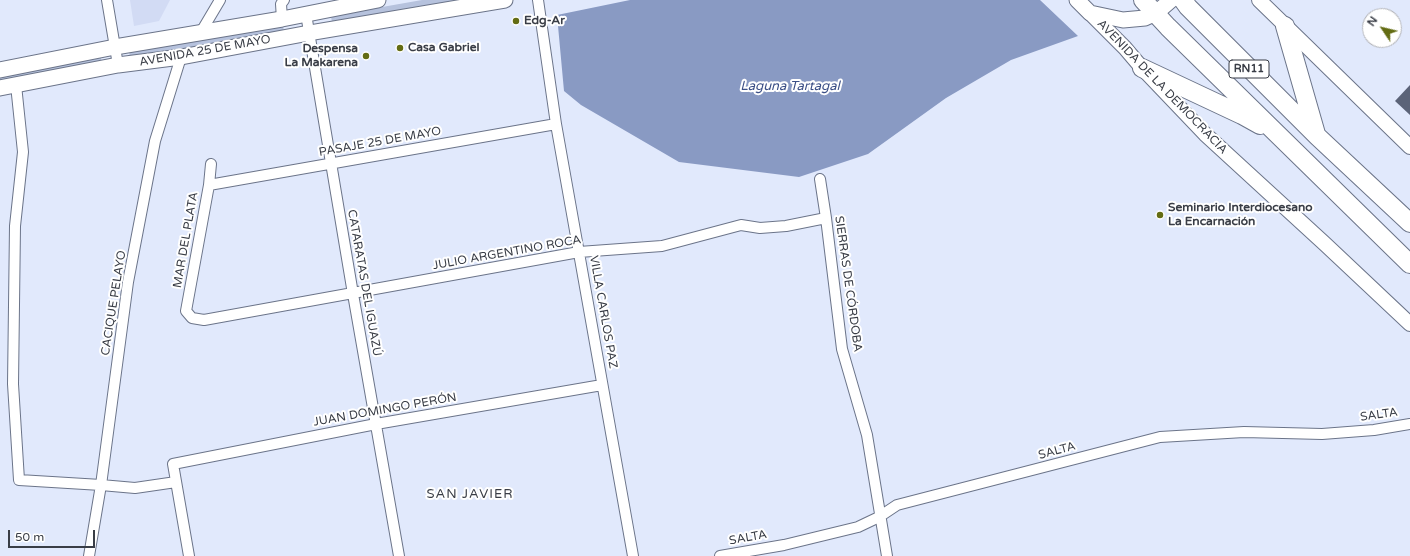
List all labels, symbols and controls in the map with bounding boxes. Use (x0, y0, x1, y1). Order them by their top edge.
north arrow (1362, 8, 1402, 48)
place label: Edg-Ar (524, 14, 565, 28)
text: N (1365, 14, 1380, 29)
marker: Edg-Ar (511, 16, 521, 26)
street label: AVENIDA DE LA DEMOCRACIA (1094, 17, 1230, 157)
street label: AVENIDA 25 DE MAYO (138, 32, 272, 70)
place label: Casa Gabriel (408, 41, 479, 55)
place label: Despensa La Makarena (284, 42, 358, 70)
marker: Casa Gabriel (395, 43, 405, 53)
marker: Despensa La Makarena (361, 51, 371, 61)
road number: RN11 (1229, 60, 1269, 78)
water label: Laguna Tartagal (740, 79, 840, 95)
street label: PASAJE 25 DE MAYO (318, 124, 442, 160)
street label: MAR DEL PLATA (170, 191, 202, 289)
place label: Seminario Interdiocesano La Encarnación (1168, 201, 1313, 229)
street label: CATARATAS DEL IGUAZÚ (344, 209, 384, 357)
marker: Seminario Interdiocesano La Encarnación (1155, 210, 1165, 220)
street label: SIERRAS DE CÓRDOBA (831, 215, 865, 353)
street label: JULIO ARGENTINO ROCA (432, 233, 582, 273)
street label: CACIQUE PELAYO (99, 249, 129, 357)
street label: VILLA CARLOS PAZ (586, 254, 620, 370)
street label: JUAN DOMINGO PERÓN (312, 390, 458, 430)
street label: SALTA (1359, 405, 1399, 425)
street label: SALTA (1037, 439, 1077, 463)
district label: SAN JAVIER (427, 487, 513, 503)
scale bar (10, 522, 97, 548)
street label: SALTA (728, 528, 768, 548)
text: 50 m (15, 530, 44, 544)

